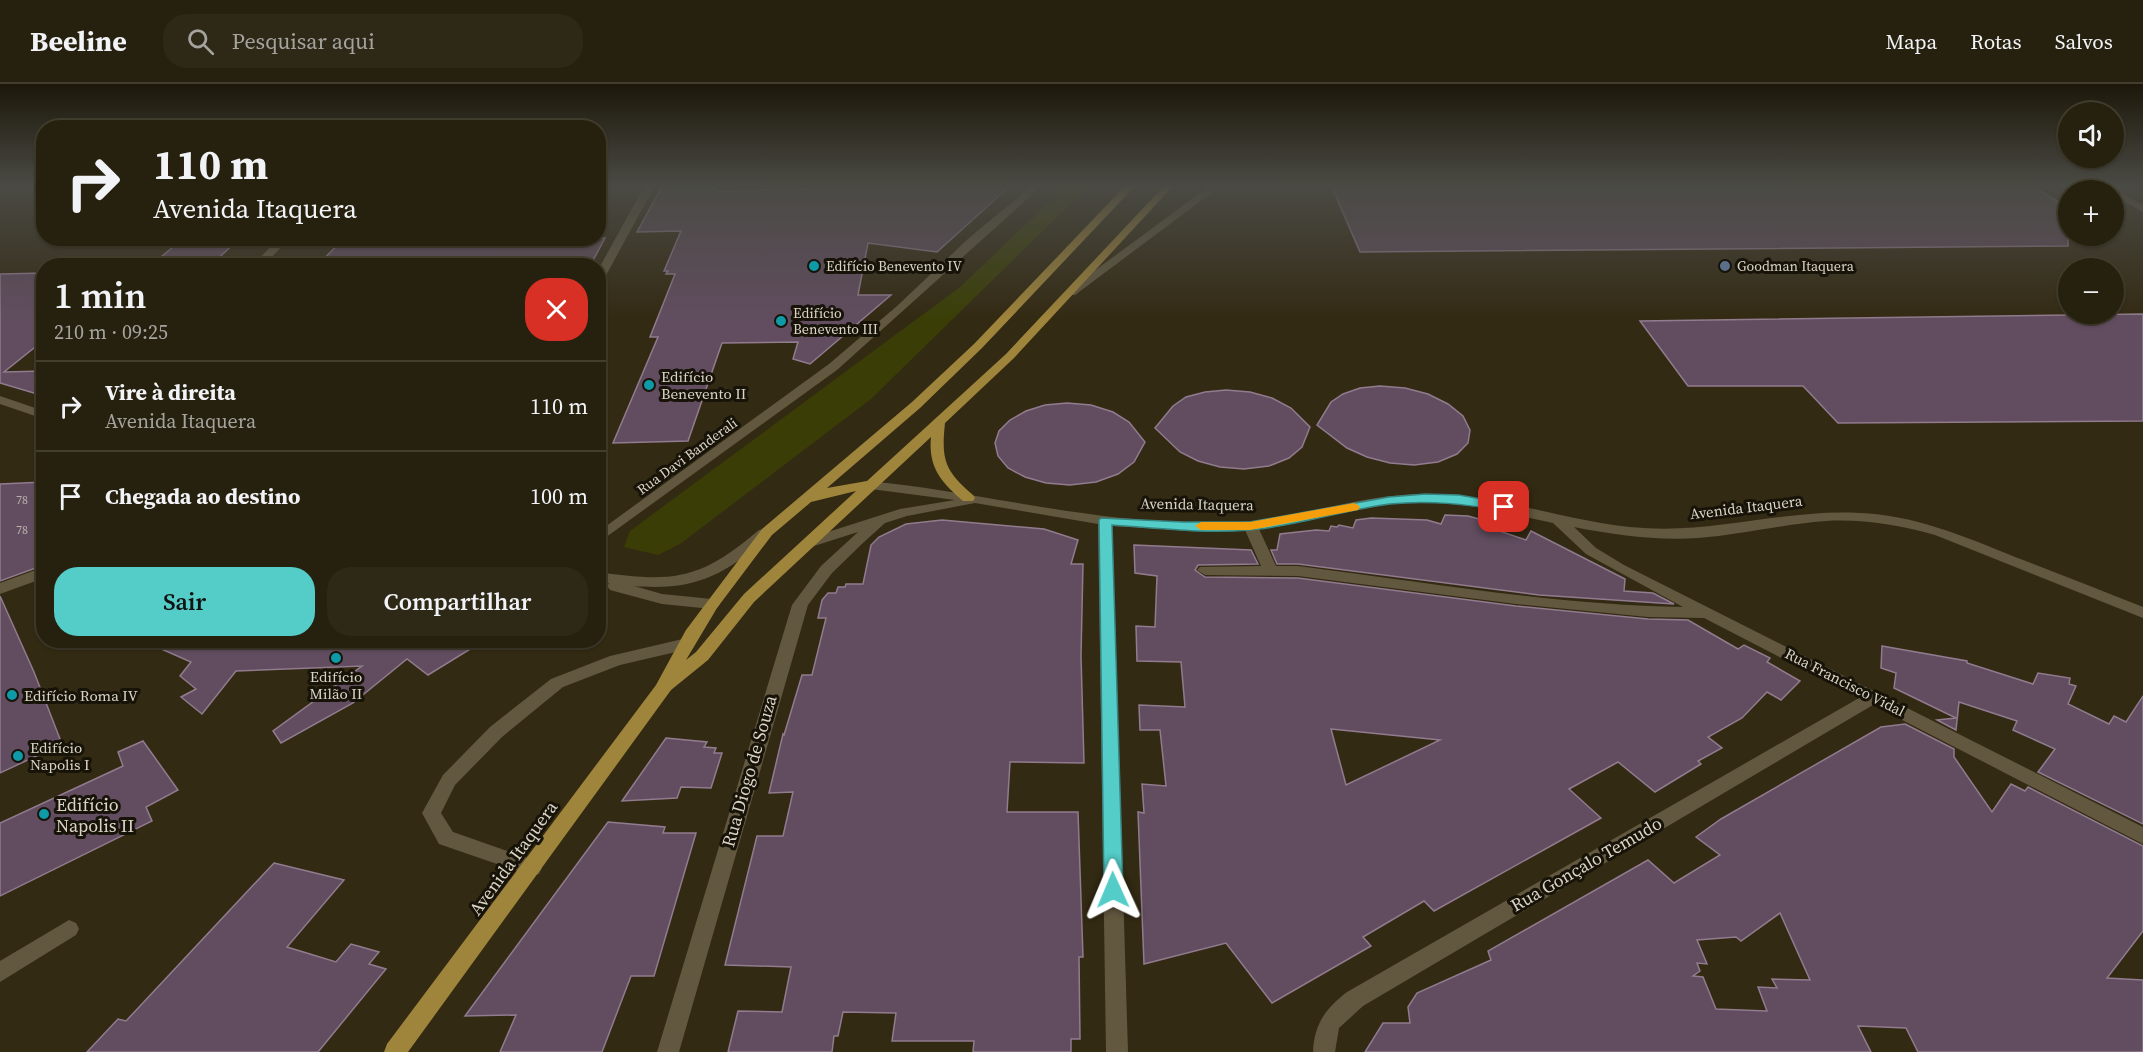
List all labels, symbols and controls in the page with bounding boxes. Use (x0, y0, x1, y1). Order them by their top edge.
search box (163, 14, 583, 68)
text: Beeline (30, 22, 127, 60)
icon: search (184, 25, 217, 58)
text: Pesquisar aqui (232, 26, 375, 56)
text: Mapa (1886, 27, 1937, 56)
text: Rotas (1970, 27, 2022, 56)
text: Salvos (2055, 27, 2113, 56)
map controls (2058, 102, 2124, 324)
button: sound (2058, 102, 2124, 168)
text: 110 m (153, 135, 268, 193)
icon: right (54, 144, 132, 222)
button: + (2058, 180, 2124, 246)
text: Avenida Itaquera (153, 190, 357, 227)
place label: Edifício Benevento IV (826, 256, 963, 276)
place label: Goodman Itaquera (1737, 256, 1855, 276)
button: − (2058, 258, 2124, 324)
marker: Edifício Benevento IV (807, 259, 821, 273)
marker: Goodman Itaquera (1718, 259, 1732, 273)
text: 1 min (54, 271, 146, 320)
button: close (525, 278, 588, 341)
place label: Edifício Benevento III (793, 303, 878, 339)
marker: Edifício Benevento III (774, 314, 788, 328)
text: 210 m · 09:25 (54, 318, 168, 346)
place label: Edifício Benevento II (661, 366, 746, 404)
text: Vire à direita (105, 377, 236, 407)
marker: Edifício Benevento II (642, 378, 656, 392)
icon: right (54, 390, 87, 423)
text: 110 m (530, 391, 588, 421)
text: Avenida Itaquera (105, 407, 256, 435)
street label: Rua Davi Banderali (633, 413, 741, 499)
icon: arrive (54, 480, 87, 513)
text: Chegada ao destino (105, 481, 300, 511)
text: 100 m (530, 481, 588, 511)
pin (1478, 481, 1529, 532)
icon: arrive (1487, 490, 1520, 523)
street label: Avenida Itaquera (1688, 490, 1804, 524)
house number: 78 (16, 492, 28, 508)
street label: Avenida Itaquera (1140, 493, 1254, 515)
house number: 78 (16, 522, 28, 538)
button: Sair (54, 567, 315, 636)
button: Compartilhar (327, 567, 588, 636)
street label: Rua Francisco Vidal (1781, 643, 1909, 722)
marker: Edifício Milão II (329, 651, 343, 665)
place label: Edifício Milão II (310, 666, 362, 704)
place label: Edifício Roma IV (24, 685, 138, 706)
marker: Edifício Roma IV (5, 688, 19, 702)
street label: Rua Diogo de Souza (715, 691, 783, 850)
place label: Edifício Napolis I (30, 737, 90, 775)
marker: Edifício Napolis I (11, 749, 25, 763)
place label: Edifício Napolis II (56, 792, 134, 838)
street label: Avenida Itaquera (463, 795, 564, 920)
marker: Edifício Napolis II (37, 807, 51, 821)
street label: Rua Gonçalo Temudo (1506, 810, 1666, 918)
position arrow (1081, 858, 1145, 922)

